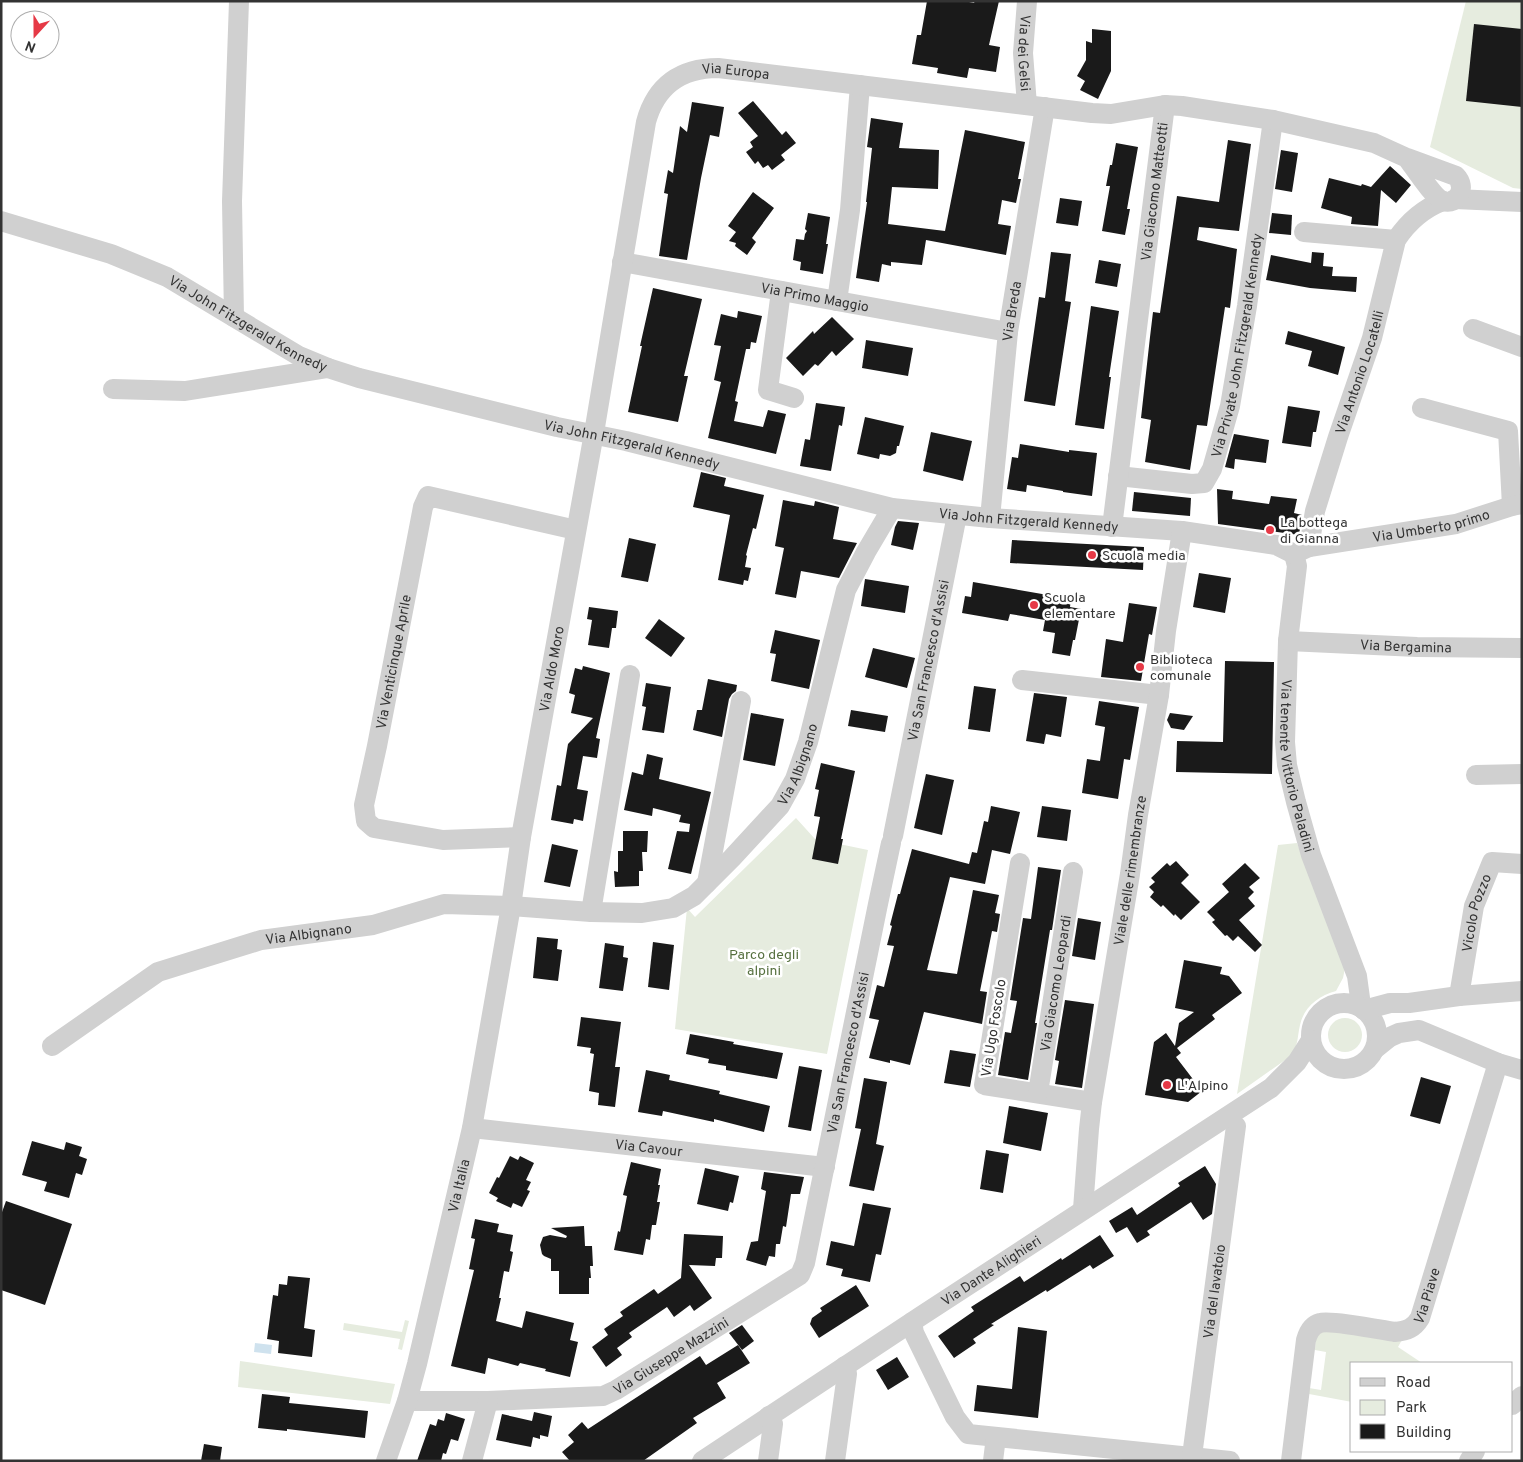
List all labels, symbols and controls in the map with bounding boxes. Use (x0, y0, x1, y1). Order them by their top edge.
north arrow (10, 10, 60, 60)
street label: Via dei Gelsi (1013, 14, 1033, 92)
text: N (23, 36, 39, 55)
street label: Via Europa (701, 61, 770, 84)
street label: Via Giacomo Matteotti (1138, 121, 1173, 262)
street label: Via Private John Fitzgerald Kennedy (1209, 232, 1267, 460)
street label: Via John Fitzgerald Kennedy (165, 273, 329, 377)
street label: Via Primo Maggio (759, 280, 870, 317)
street label: Via Breda (1000, 280, 1026, 342)
street label: Via Antonio Locatelli (1333, 309, 1388, 437)
street label: Via John Fitzgerald Kennedy (542, 417, 721, 474)
street label: Via John Fitzgerald Kennedy (938, 506, 1119, 537)
street label: Via Umberto primo (1372, 507, 1492, 547)
place label: La bottega di Gianna (1280, 515, 1348, 548)
marker: La bottega di Gianna (1264, 524, 1276, 536)
place label: Scuola media (1102, 548, 1186, 565)
marker: Scuola media (1086, 549, 1098, 561)
street label: Via San Francesco d'Assisi (905, 578, 954, 743)
place label: Scuola elementare (1044, 590, 1116, 623)
street label: Via Venticinque Aprile (373, 593, 416, 731)
marker: Scuola elementare (1028, 599, 1040, 611)
street label: Via Aldo Moro (537, 625, 569, 714)
street label: Via Bergamina (1360, 637, 1452, 657)
place label: Biblioteca comunale (1150, 652, 1213, 685)
marker: Biblioteca comunale (1134, 661, 1146, 673)
street label: Via tenente Vittorio Paladini (1275, 679, 1317, 855)
street label: Via Albignano (775, 722, 822, 809)
street label: Viale delle rimembranze (1111, 794, 1151, 947)
street label: Vicolo Pozzo (1459, 872, 1496, 954)
street label: Via Giacomo Leopardi (1038, 914, 1076, 1053)
street label: Via Albignano (264, 921, 353, 949)
park label: Parco degli alpini (729, 947, 799, 980)
street label: Via San Francesco d'Assisi (825, 971, 874, 1135)
street label: Via Ugo Foscolo (978, 978, 1011, 1079)
place label: L'Alpino (1177, 1078, 1229, 1095)
marker: L'Alpino (1161, 1079, 1173, 1091)
street label: Via Cavour (614, 1137, 684, 1161)
street label: Via Italia (446, 1158, 474, 1214)
street label: Via Dante Alighieri (938, 1233, 1045, 1311)
street label: Via del lavatoio (1201, 1243, 1230, 1340)
street label: Via Piave (1411, 1266, 1445, 1328)
street label: Via Giuseppe Mazzini (611, 1315, 732, 1399)
legend (1350, 1362, 1513, 1452)
text: Road (1396, 1374, 1431, 1393)
text: Park (1396, 1399, 1427, 1418)
text: Building (1396, 1424, 1451, 1443)

